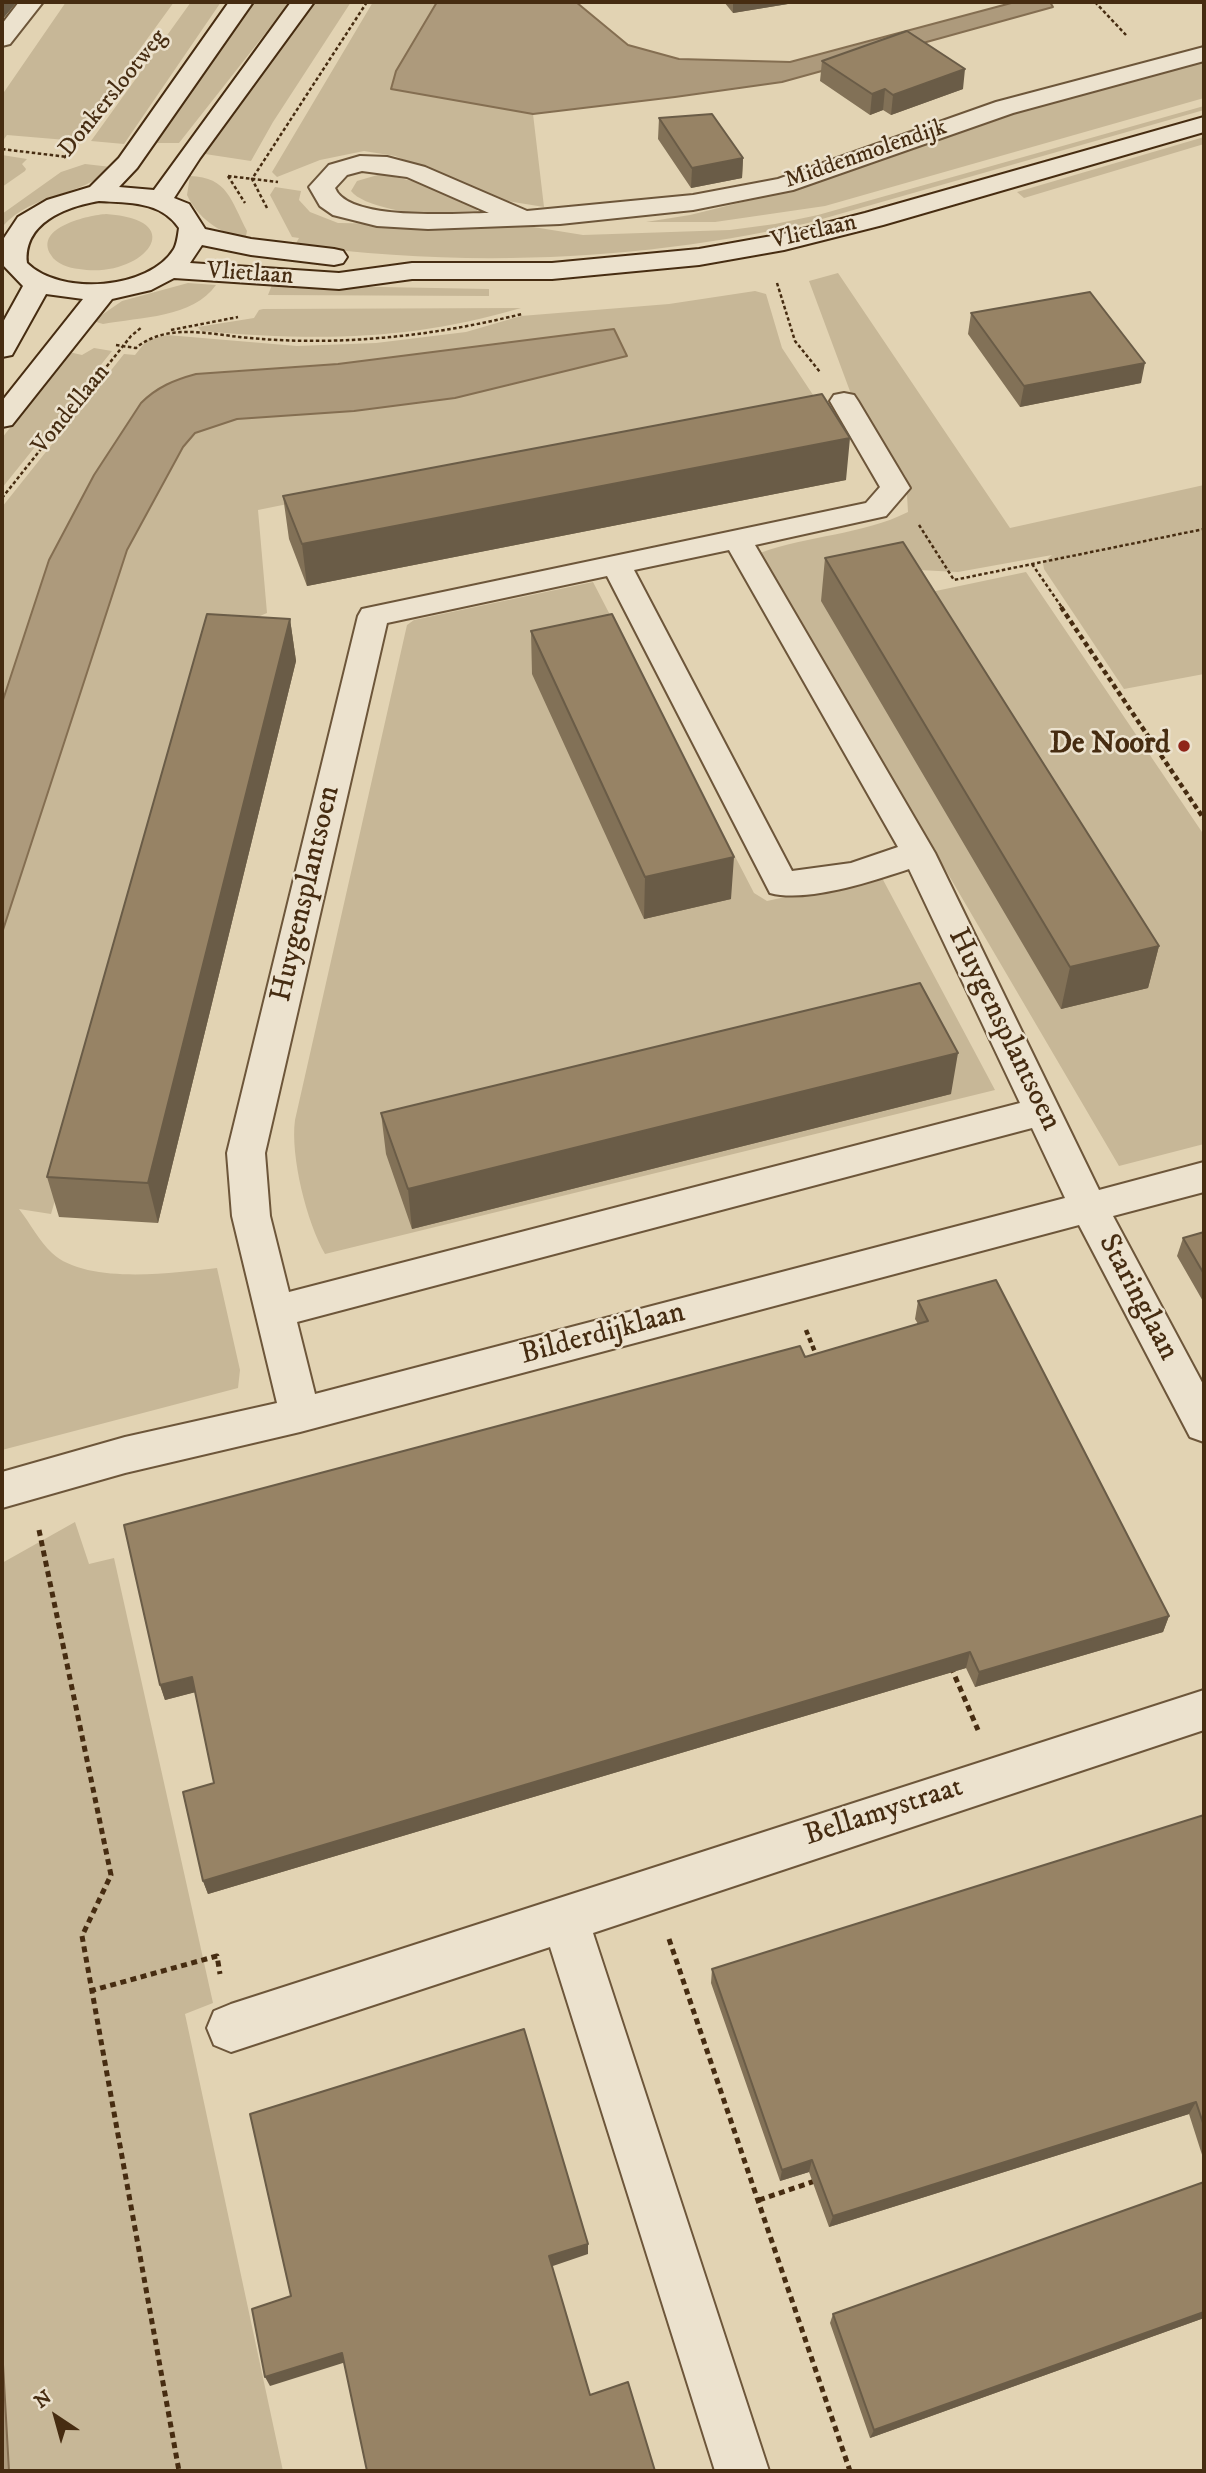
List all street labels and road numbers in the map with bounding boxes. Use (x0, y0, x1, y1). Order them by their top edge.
street label: Donkerslootweg (54, 24, 174, 164)
street label: Middenmolendijk (781, 114, 951, 196)
street label: Vlietlaan (769, 209, 859, 257)
street label: Vlietlaan (206, 258, 294, 292)
street label: Vondellaan (27, 359, 117, 461)
street label: Huygensplantsoen (265, 782, 349, 1006)
street label: Huygensplantsoen (938, 923, 1068, 1137)
street label: Staringlaan (1089, 1229, 1185, 1367)
street label: Bilderdijklaan (517, 1296, 689, 1374)
street label: Bellamystraat (800, 1770, 968, 1856)

